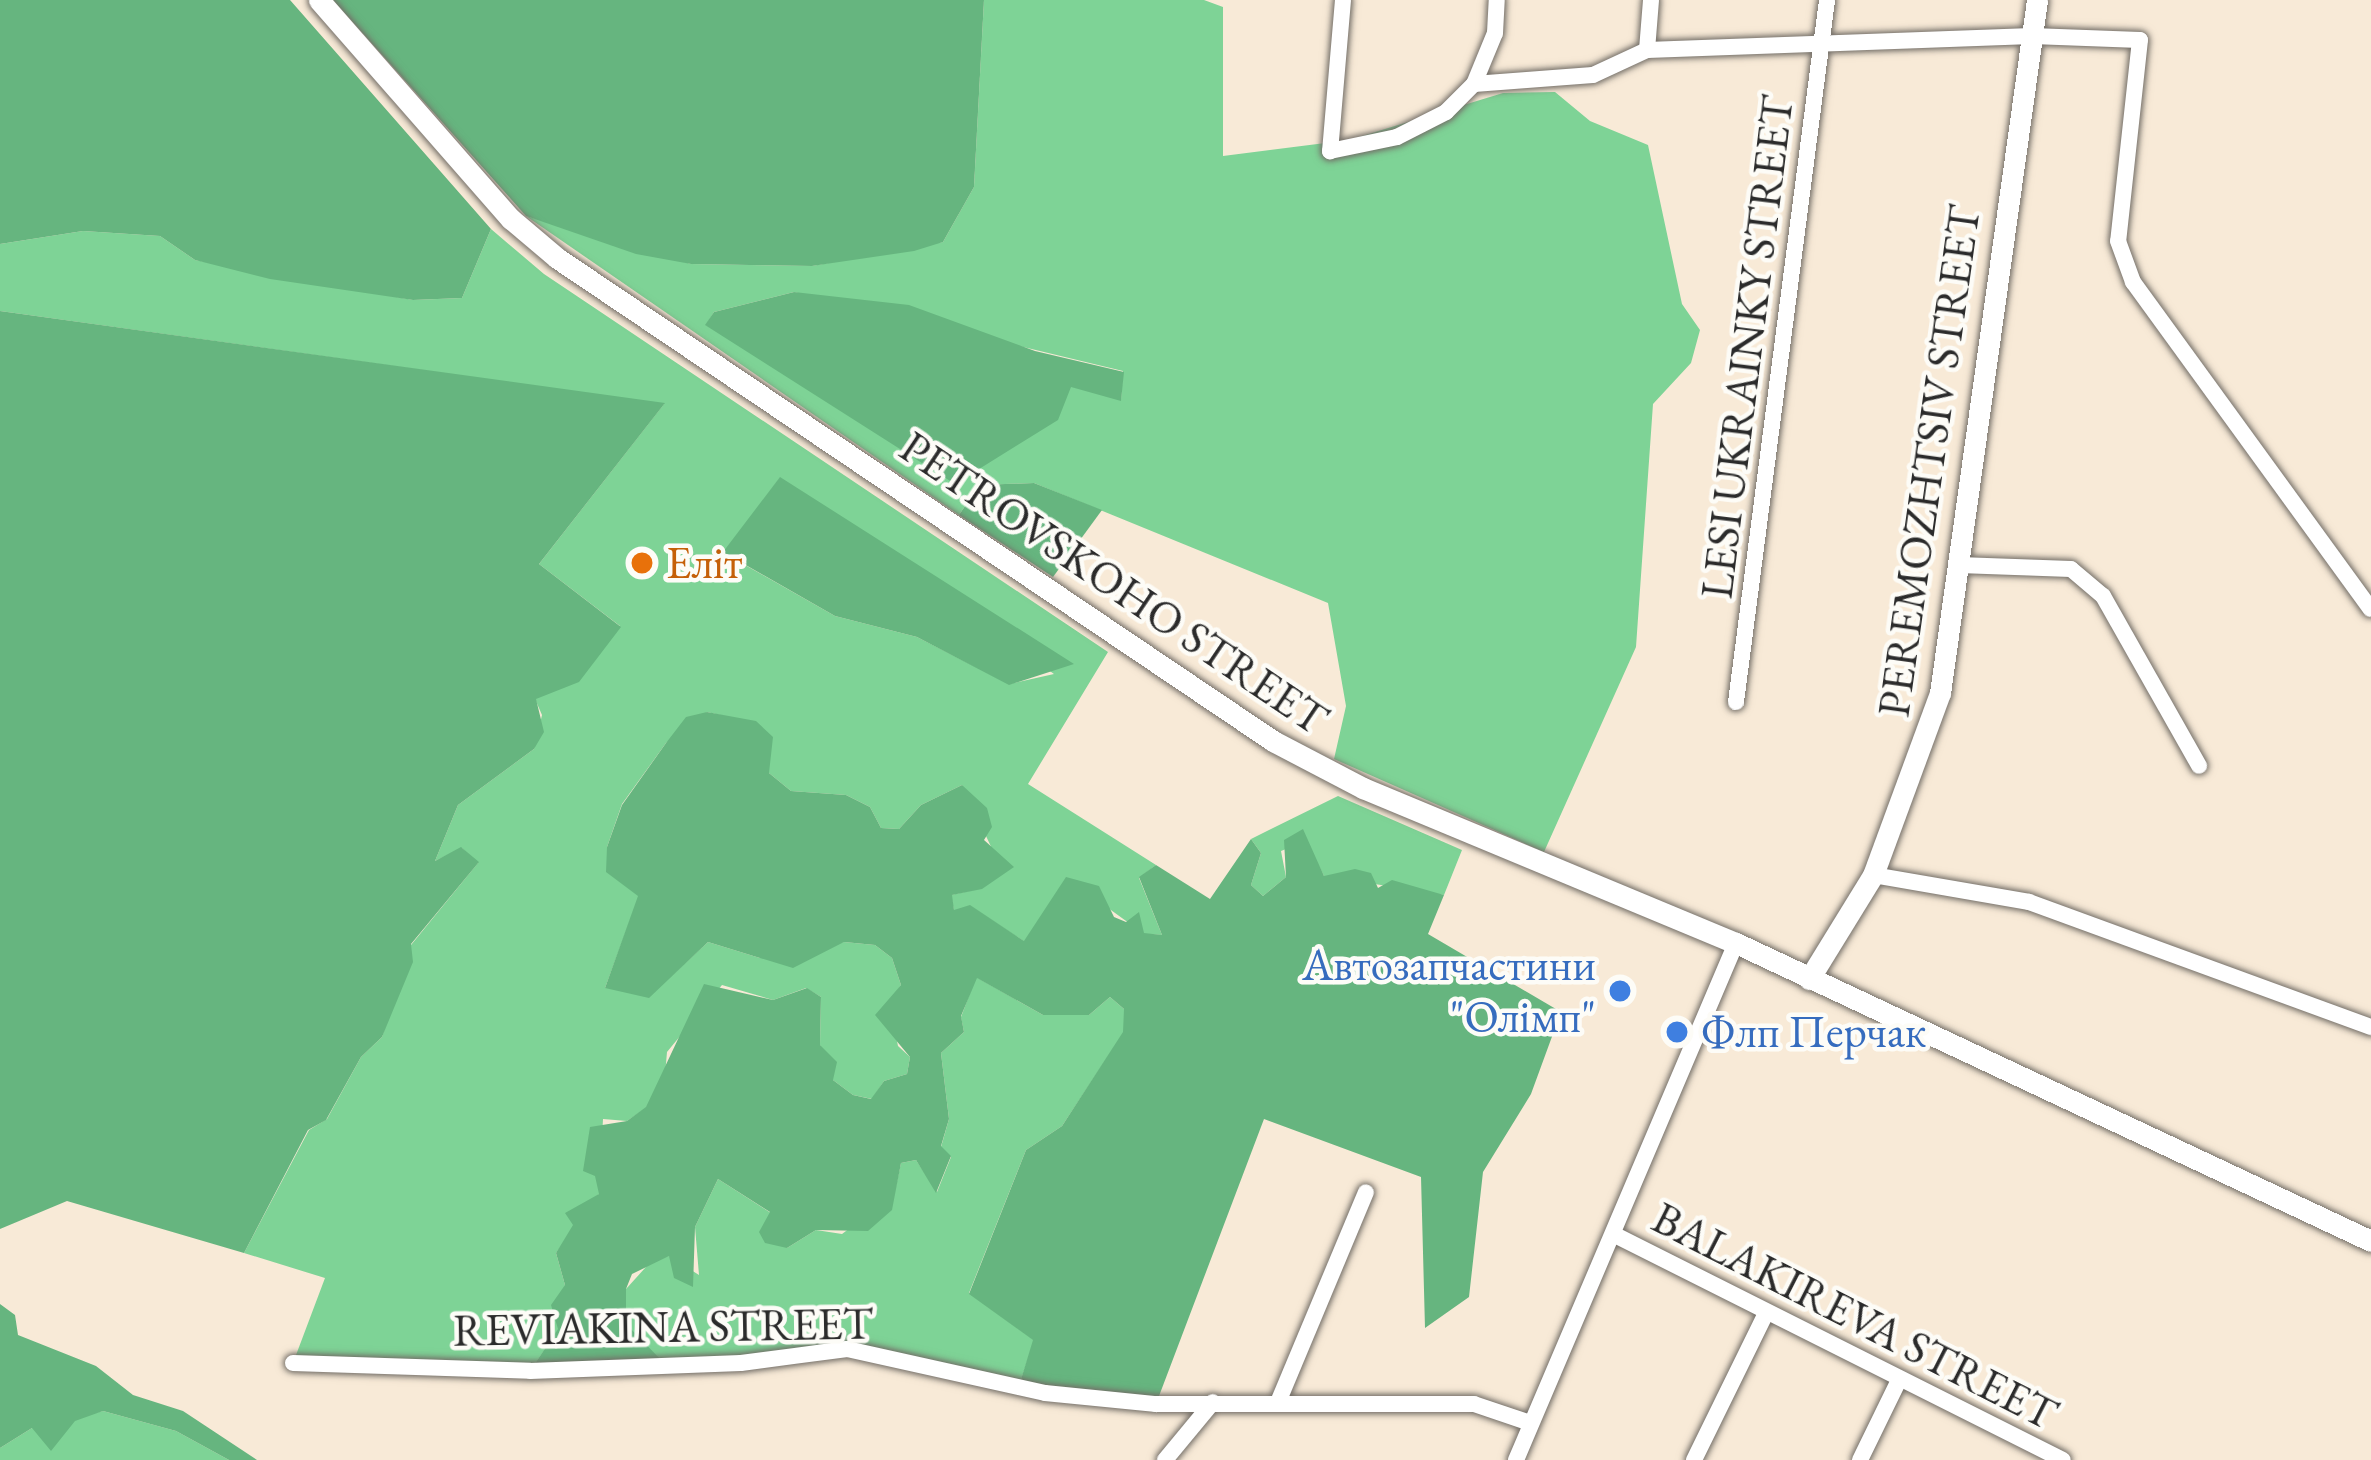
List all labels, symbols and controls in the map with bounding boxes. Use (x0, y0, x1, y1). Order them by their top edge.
street label: LESI UKRAINKY STREET (1689, 92, 1805, 602)
street label: PEREMOZHTSIV STREET (1866, 202, 1992, 720)
street label: PETROVSKOHO STREET (890, 420, 1338, 746)
place label: Еліт (666, 536, 742, 590)
marker: Еліт (629, 550, 655, 576)
place label: Автозапчастини "Олімп" (1302, 938, 1596, 1044)
marker: Автозапчастини "Олімп" (1607, 978, 1633, 1004)
place label: Флп Перчак (1701, 1005, 1926, 1059)
marker: Флп Перчак (1664, 1019, 1690, 1045)
street label: BALAKIREVA STREET (1644, 1190, 2066, 1442)
street label: REVIAKINA STREET (453, 1296, 873, 1358)

